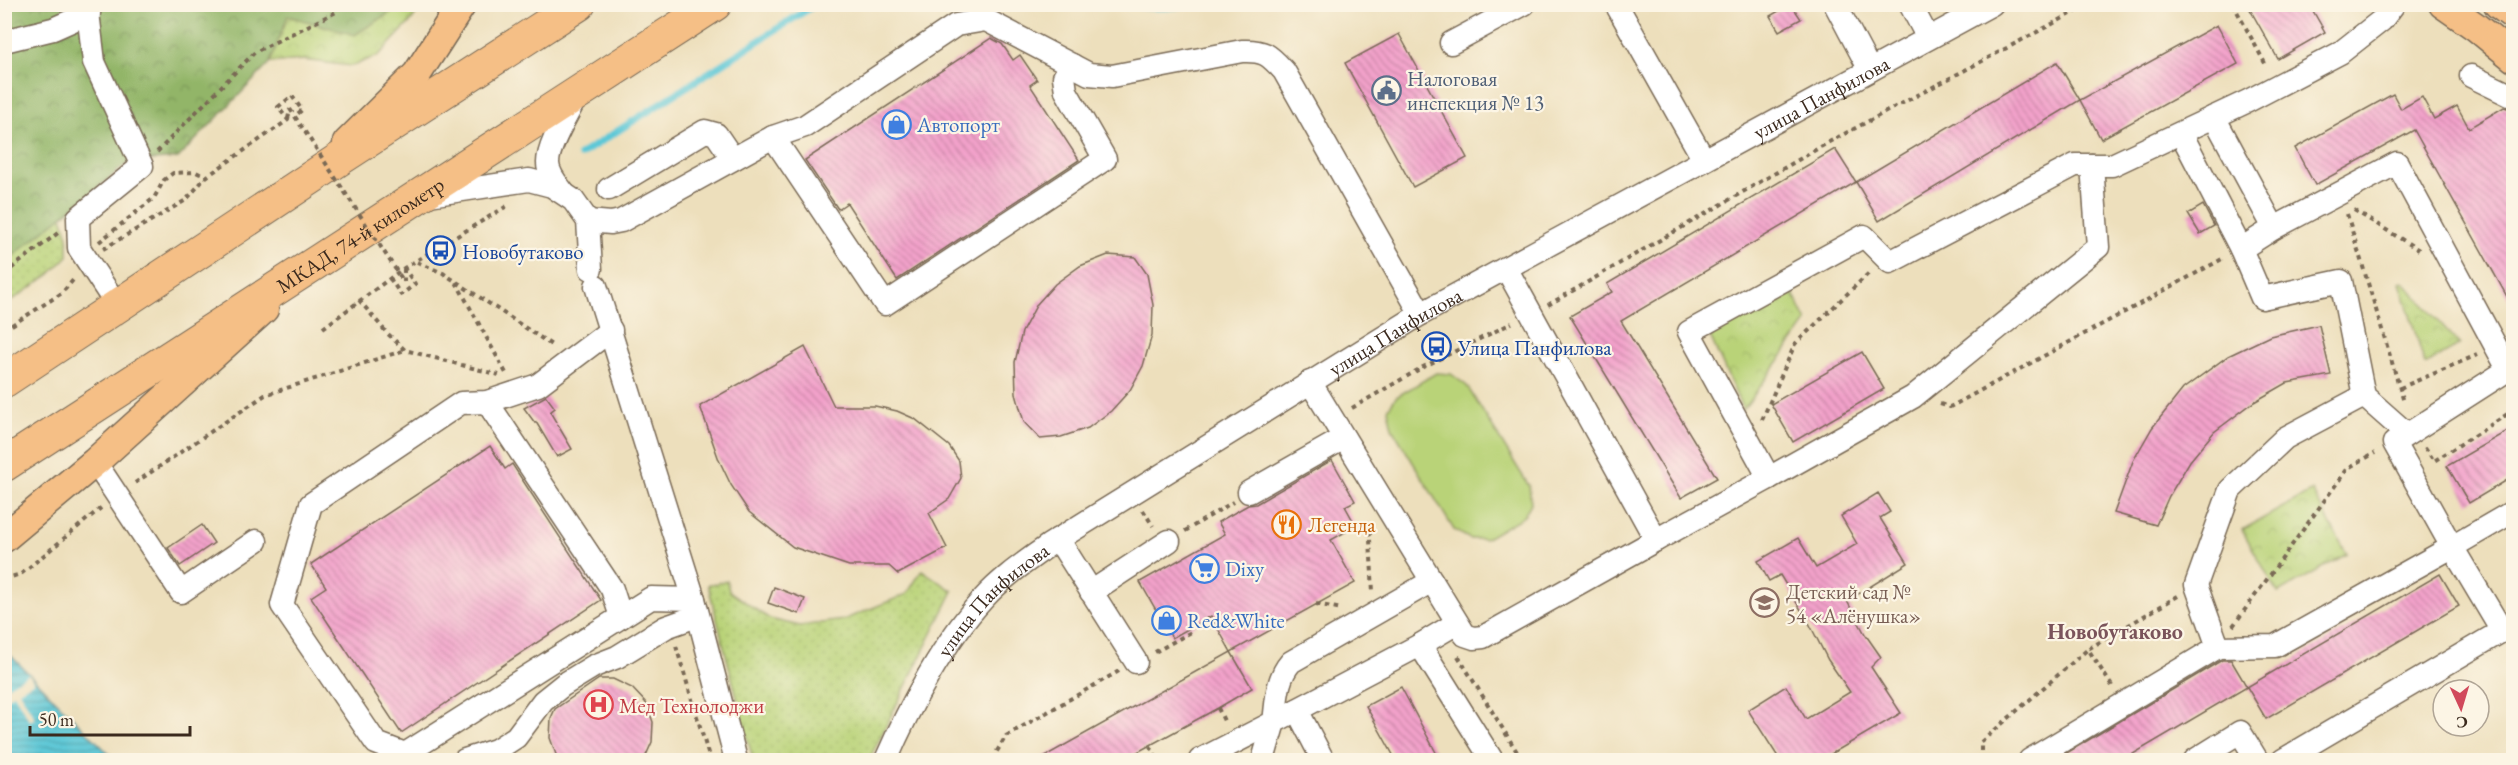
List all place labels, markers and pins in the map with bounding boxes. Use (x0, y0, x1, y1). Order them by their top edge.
place label: Налоговая инспекция № 13 (1407, 65, 1544, 116)
public building icon: Налоговая инспекция № 13 (1370, 74, 1402, 106)
shop icon: Автопорт (880, 108, 912, 140)
place label: Автопорт (916, 111, 1000, 138)
bus stop icon: Новобутаково (425, 235, 457, 267)
place label: Новобутаково (462, 238, 584, 265)
bus stop icon: Улица Панфилова (1421, 331, 1453, 363)
place label: Улица Панфилова (1457, 334, 1612, 361)
restaurant icon: Легенда (1271, 508, 1303, 540)
place label: Легенда (1308, 511, 1376, 538)
supermarket icon: Dixy (1188, 552, 1220, 584)
place label: Dixy (1225, 555, 1265, 582)
place label: Детский сад № 54 «Алёнушка» (1786, 578, 1921, 629)
school or university icon: Детский сад № 54 «Алёнушка» (1749, 587, 1781, 619)
shop icon: Red&White (1150, 604, 1182, 636)
place label: Red&White (1187, 607, 1285, 634)
hospital icon: Мед Технолоджи (582, 689, 614, 721)
place label: Мед Технолоджи (619, 692, 764, 719)

